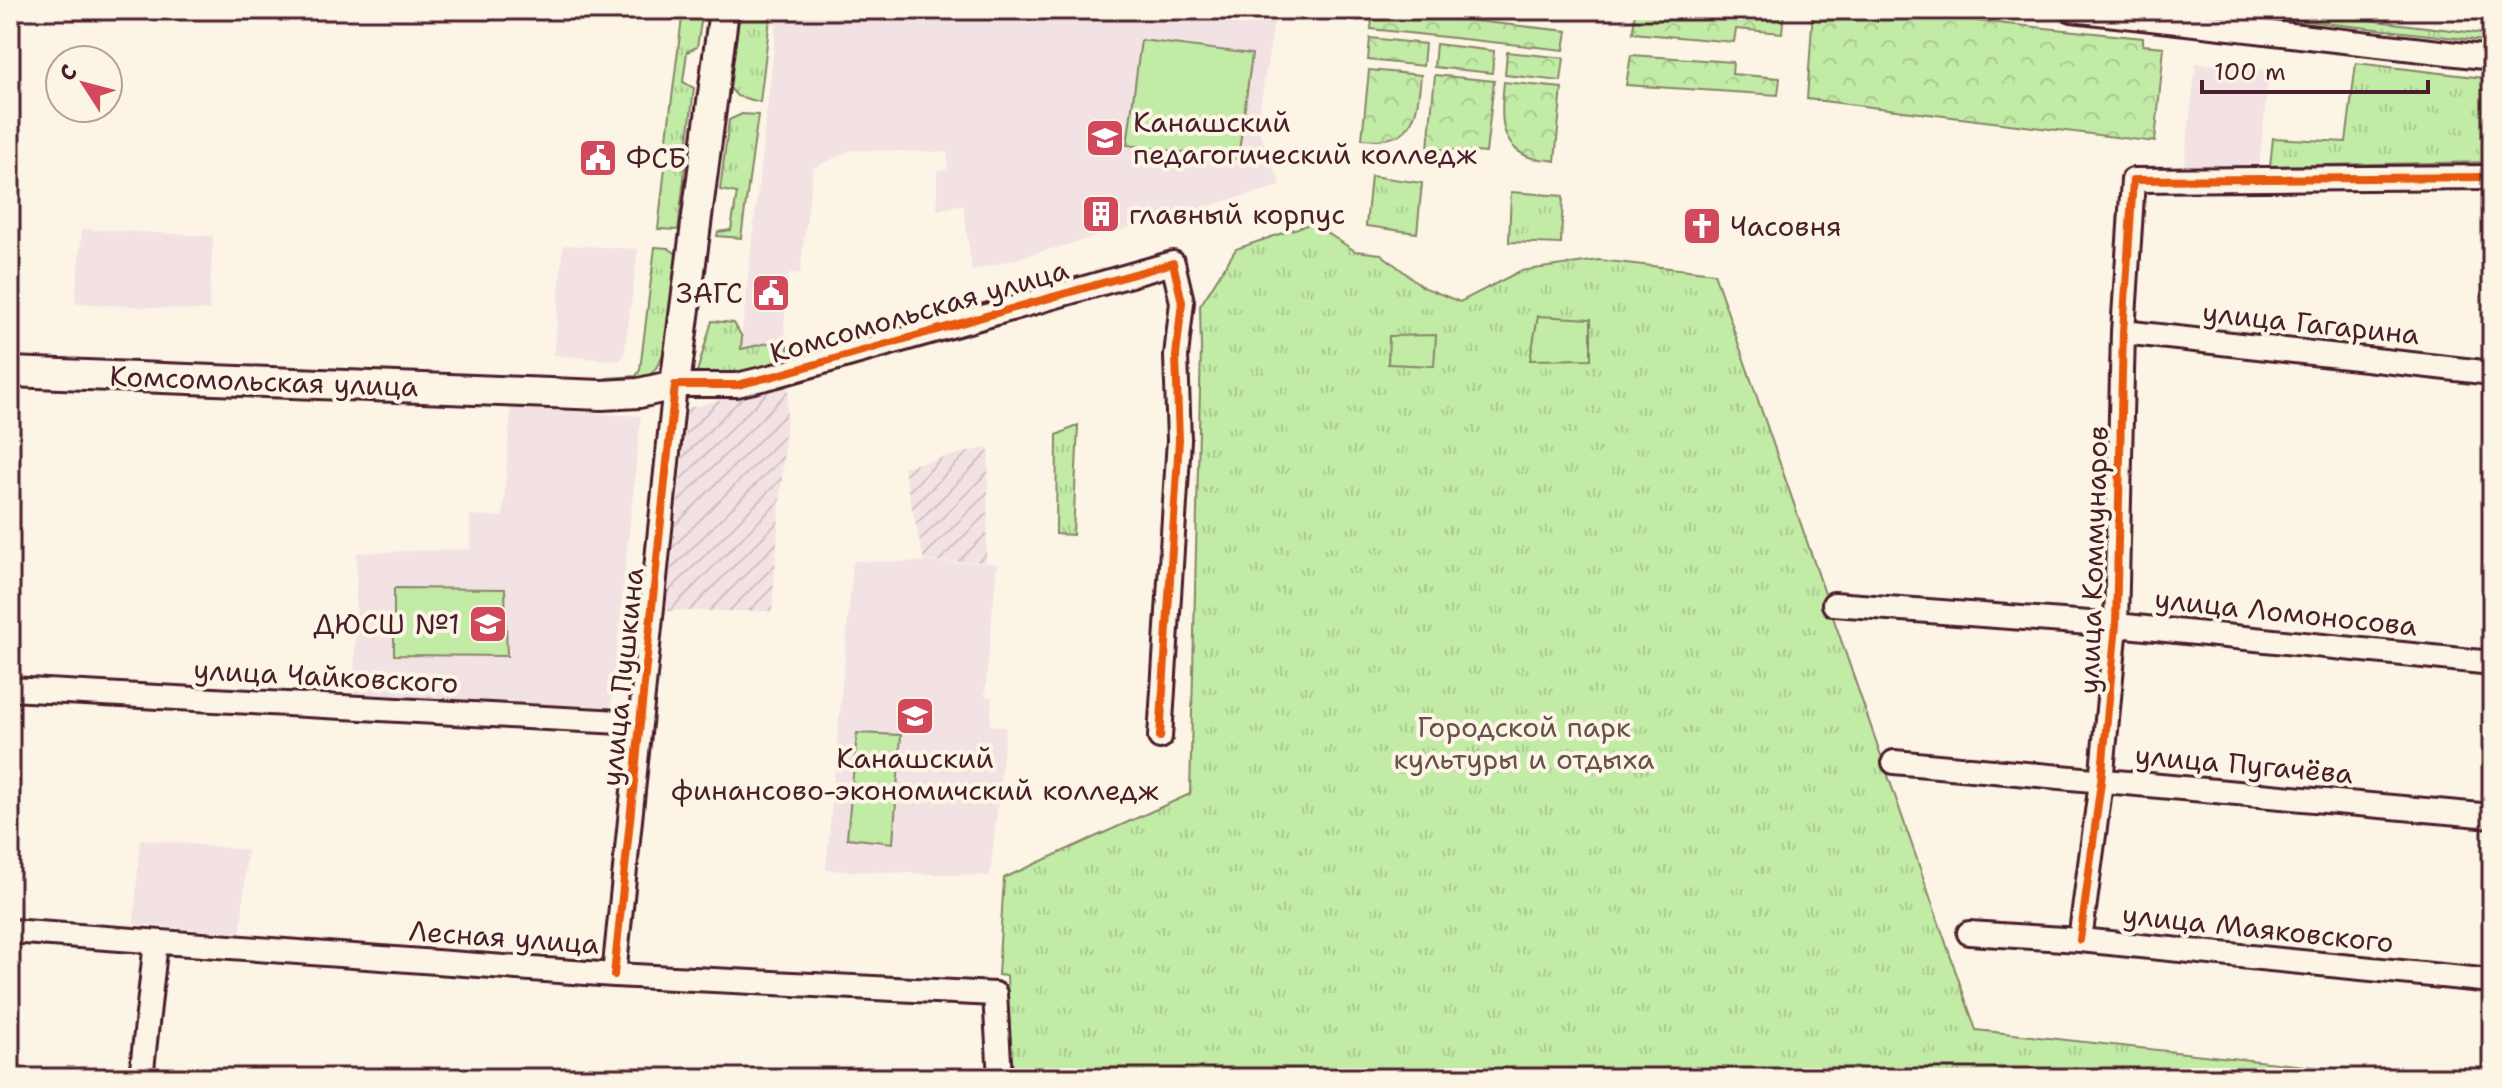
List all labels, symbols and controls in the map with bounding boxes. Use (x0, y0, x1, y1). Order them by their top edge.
north arrow (44, 44, 124, 124)
scale bar (2202, 44, 2428, 94)
text: 100 m (2214, 56, 2286, 88)
text: С (53, 59, 84, 87)
place label: Канашский педагогический колледж (1133, 103, 1477, 173)
school or university icon: Канашский педагогический колледж (1084, 117, 1126, 159)
public building icon: ФСБ (577, 137, 619, 179)
place label: ФСБ (626, 139, 687, 177)
building icon: главный корпус (1080, 193, 1122, 235)
place label: главный корпус (1129, 195, 1345, 233)
church icon: Часовня (1681, 205, 1723, 247)
place label: Часовня (1730, 207, 1842, 245)
street label: Комсомольская улица (765, 250, 1073, 372)
public building icon: ЗАГС (750, 272, 792, 314)
place label: ЗАГС (676, 274, 743, 312)
street label: улица Гагарина (2201, 293, 2421, 353)
street label: Комсомольская улица (109, 357, 419, 405)
street label: улица Коммунаров (2069, 425, 2117, 695)
street label: улица Пушкина (592, 566, 652, 788)
street label: улица Ломоносова (2153, 579, 2419, 645)
school or university icon: ДЮСШ №1 (467, 603, 509, 645)
place label: ДЮСШ №1 (313, 605, 460, 643)
street label: улица Чайковского (193, 650, 459, 702)
school or university icon: Канашский финансово-экономичский колледж (894, 695, 936, 737)
park label: Городской парк культуры и отдыха (1393, 708, 1655, 778)
street label: улица Пугачёва (2133, 736, 2355, 792)
place label: Канашский финансово-экономичский колледж (671, 739, 1159, 809)
street label: улица Маяковского (2120, 895, 2396, 961)
street label: Лесная улица (408, 911, 600, 963)

